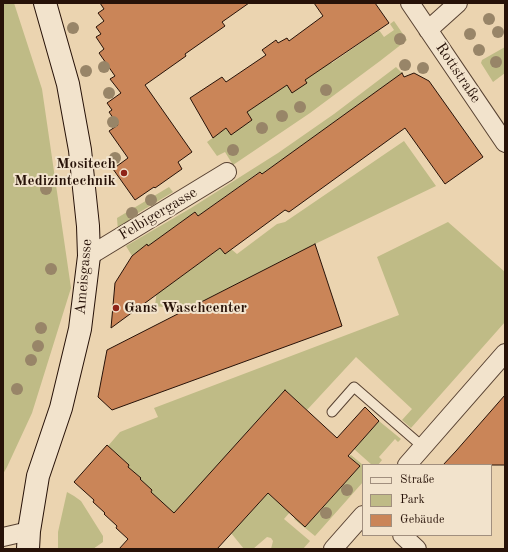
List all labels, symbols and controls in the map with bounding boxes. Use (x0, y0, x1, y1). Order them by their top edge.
street label: Rottstraße (431, 39, 485, 107)
place label: Mositech Medizintechnik (14, 155, 116, 190)
marker: Mositech Medizintechnik (119, 168, 129, 178)
street label: Felbigergasse (116, 184, 200, 244)
street label: Ameisgasse (72, 238, 96, 316)
place label: Gans Waschcenter (124, 299, 247, 317)
marker: Gans Waschcenter (111, 303, 121, 313)
legend (362, 464, 492, 536)
text: Straße (400, 474, 434, 486)
text: Park (400, 494, 425, 506)
text: Gebäude (400, 514, 444, 526)

